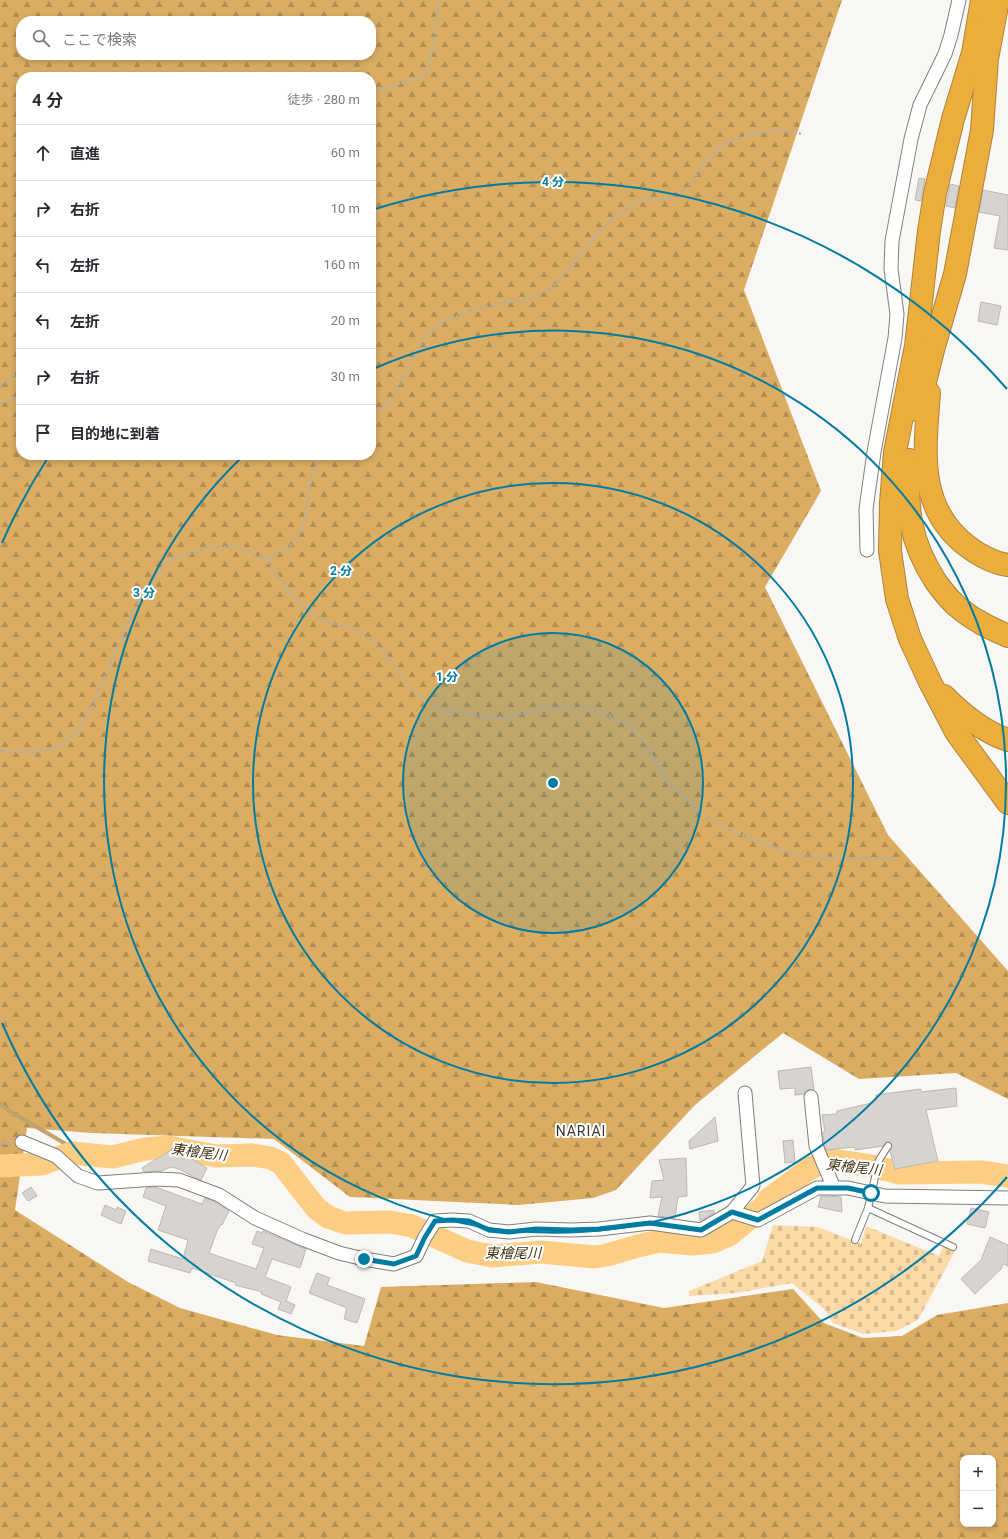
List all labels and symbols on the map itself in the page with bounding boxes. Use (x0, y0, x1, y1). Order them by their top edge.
text: 4 分 (542, 175, 564, 189)
text: 2 分 (330, 564, 352, 578)
text: 3 分 (133, 586, 155, 600)
text: 1 分 (436, 670, 458, 684)
centre of rings (546, 776, 560, 790)
district label: NARIAI (556, 1123, 606, 1139)
water label: 東檜尾川 (170, 1141, 230, 1164)
water label: 東檜尾川 (825, 1156, 885, 1178)
route start (862, 1184, 880, 1202)
water label: 東檜尾川 (485, 1245, 543, 1261)
route end (355, 1250, 373, 1268)

